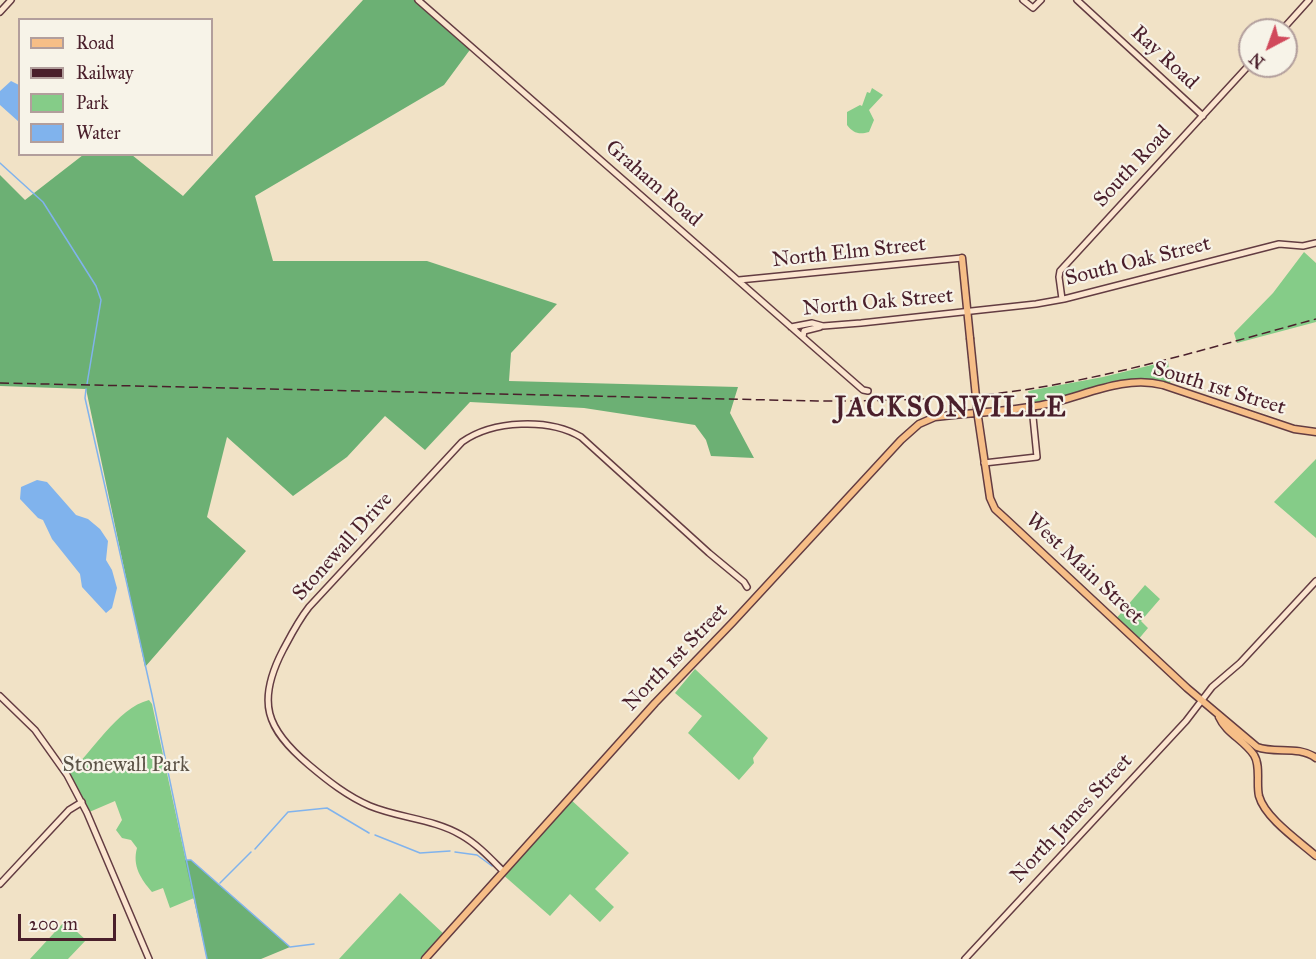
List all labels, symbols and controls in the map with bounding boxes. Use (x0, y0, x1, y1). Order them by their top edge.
legend (18, 18, 213, 156)
north arrow (1238, 18, 1298, 78)
street label: Ray Road (1125, 21, 1203, 95)
text: Road (76, 32, 114, 54)
text: N (1246, 49, 1269, 72)
text: Railway (76, 62, 133, 84)
text: Park (76, 92, 109, 114)
street label: South Road (1089, 121, 1177, 213)
text: Water (76, 122, 120, 144)
street label: Graham Road (600, 135, 706, 233)
street label: North Elm Street (771, 232, 927, 274)
street label: South Oak Street (1063, 232, 1213, 292)
street label: North Oak Street (802, 284, 954, 322)
street label: South 1st Street (1149, 357, 1289, 421)
district label: JACKSONVILLE (835, 393, 1067, 425)
street label: Stonewall Drive (288, 488, 398, 606)
street label: West Main Street (1020, 508, 1148, 630)
street label: North 1st Street (618, 599, 734, 717)
street label: North James Street (1006, 749, 1138, 889)
park label: Stonewall Park (63, 753, 189, 779)
scale bar (21, 902, 118, 940)
text: 200 m (29, 913, 78, 935)

